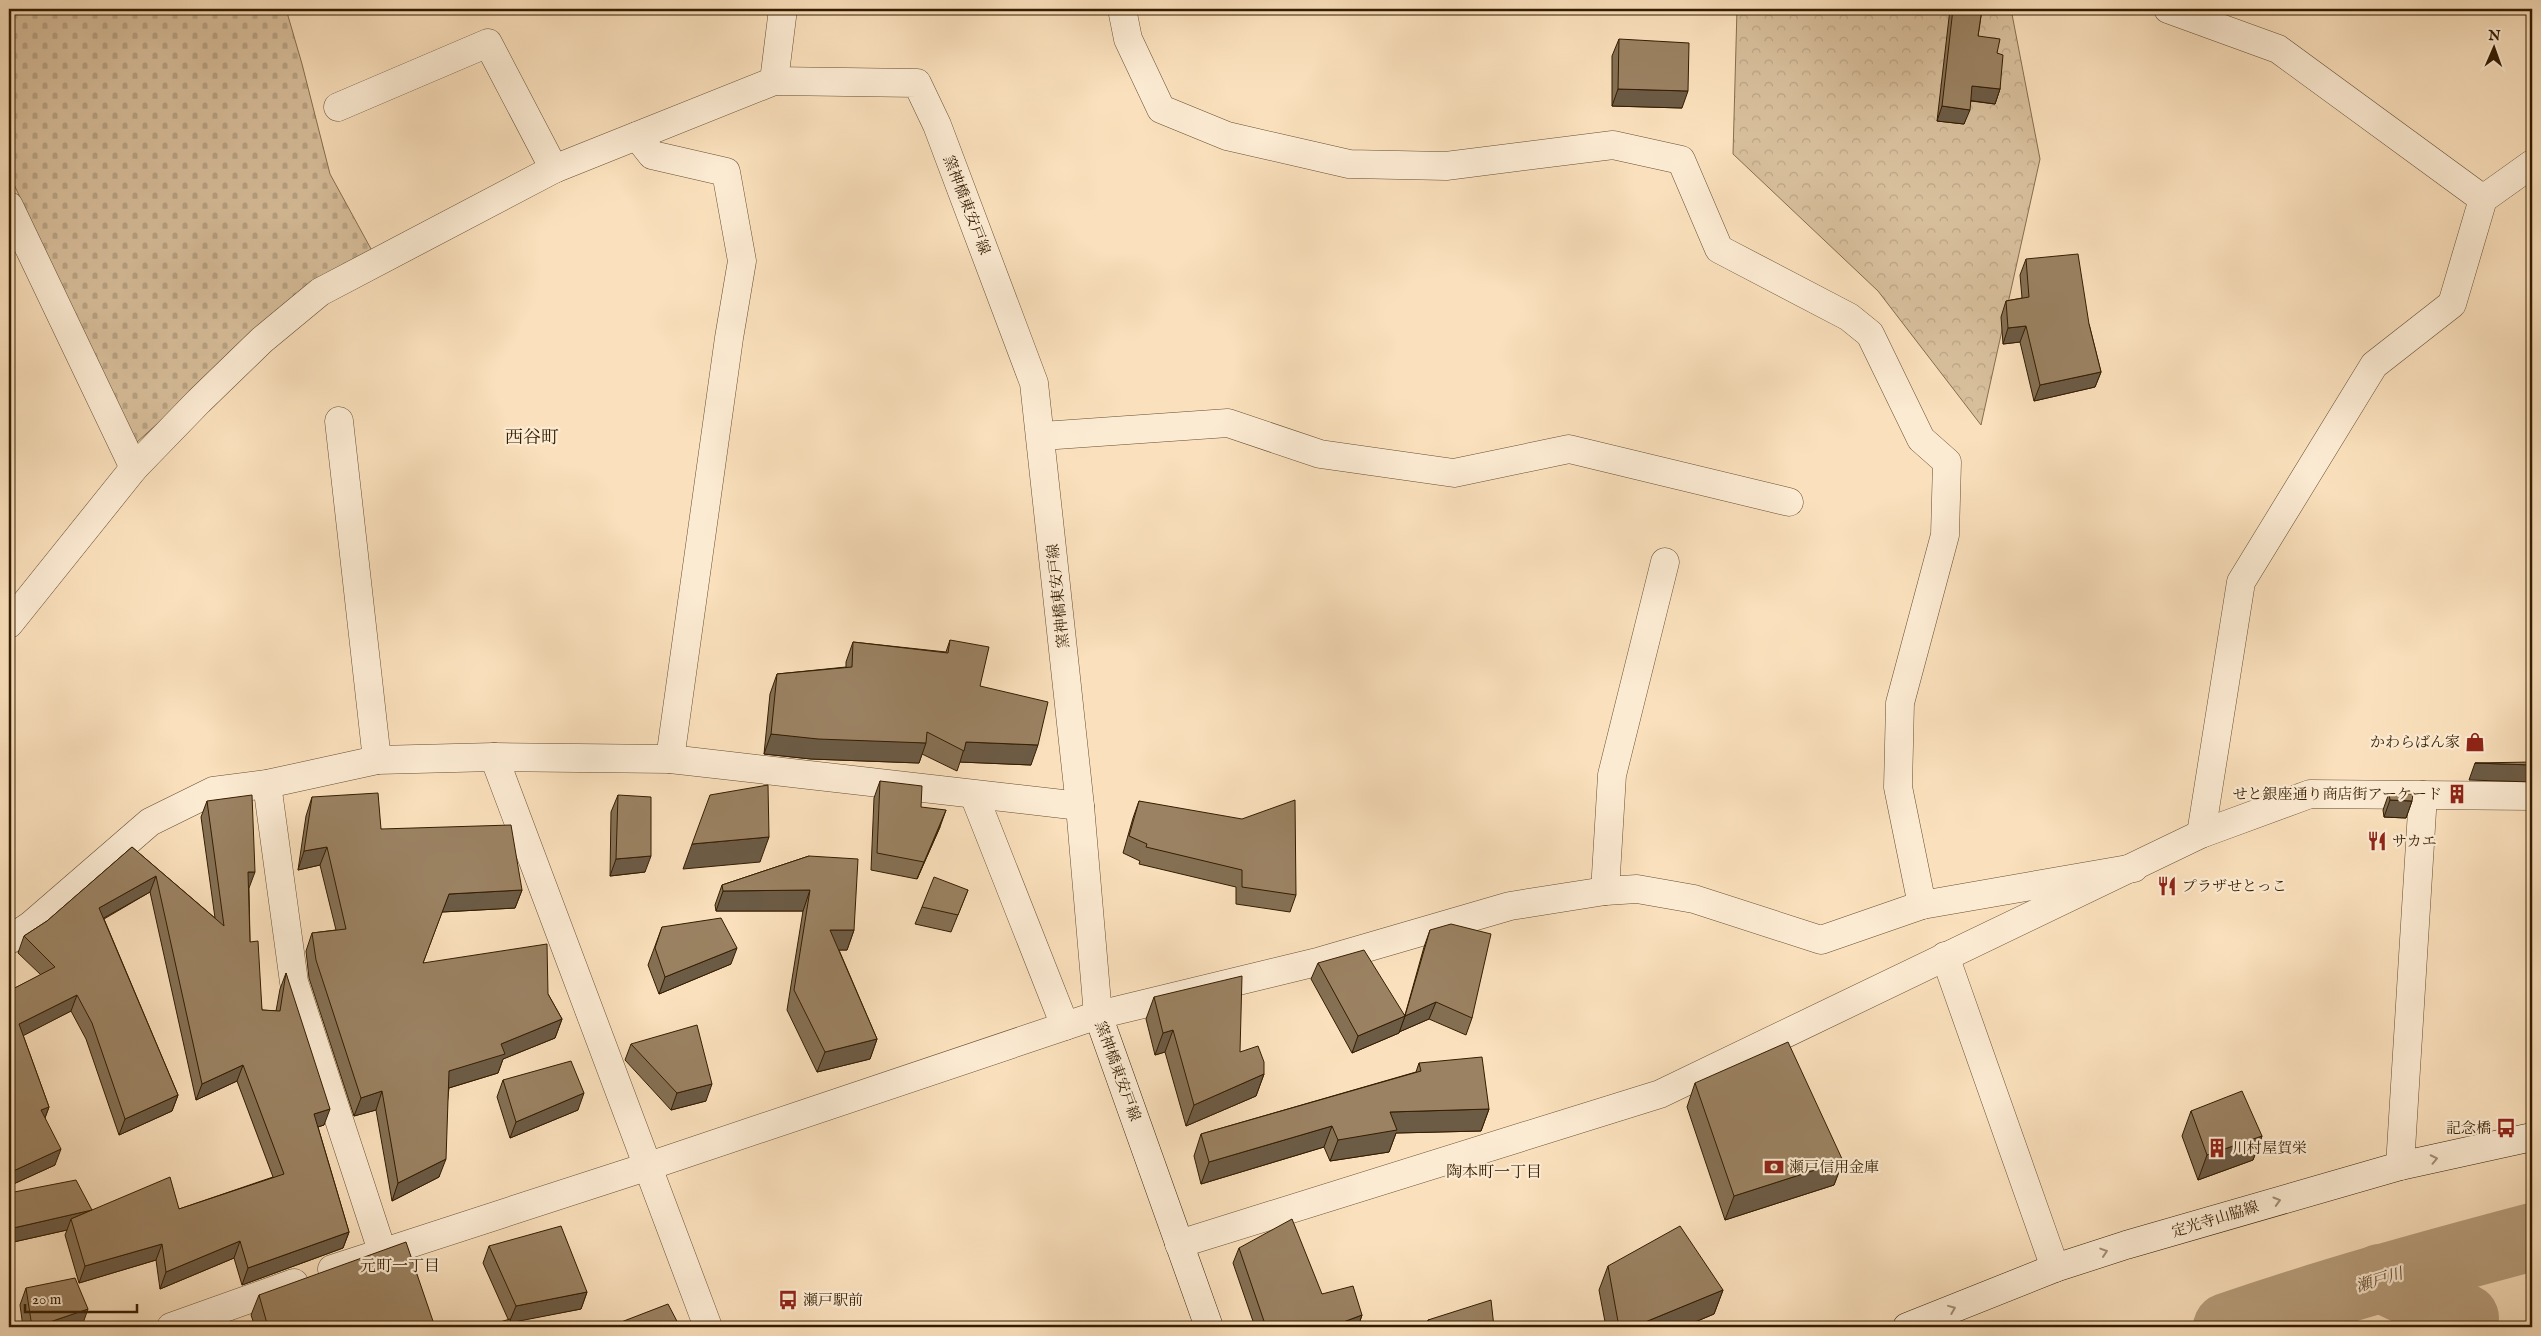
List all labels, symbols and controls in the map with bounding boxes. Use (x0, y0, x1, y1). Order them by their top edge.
north arrow (2468, 22, 2518, 72)
text: N (2487, 27, 2501, 45)
street label: 窯神橋東安戸線 (939, 153, 994, 258)
district label: 西谷町 (505, 427, 559, 450)
street label: 窯神橋東安戸線 (1044, 543, 1073, 649)
shop icon: かわらばん家 (2464, 731, 2486, 753)
place label: かわらばん家 (2370, 733, 2460, 752)
building icon: せと銀座通り商店街アーケード (2446, 783, 2468, 805)
place label: せと銀座通り商店街アーケード (2232, 785, 2442, 804)
restaurant icon: サカエ (2366, 830, 2388, 852)
place label: サカエ (2392, 832, 2437, 851)
restaurant icon: プラザせとっこ (2156, 875, 2178, 897)
place label: プラザせとっこ (2182, 877, 2287, 896)
street label: 窯神橋東安戸線 (1091, 1019, 1144, 1124)
bus stop icon: 記念橋 (2495, 1117, 2517, 1139)
place label: 記念橋 (2446, 1119, 2491, 1138)
building icon: 川村屋賀栄 (2206, 1137, 2228, 1159)
place label: 川村屋賀栄 (2232, 1139, 2307, 1158)
one-way arrow (2429, 1154, 2438, 1164)
bank icon: 瀬戸信用金庫 (1763, 1156, 1785, 1178)
place label: 瀬戸信用金庫 (1789, 1158, 1879, 1177)
district label: 陶本町一丁目 (1446, 1163, 1542, 1183)
one-way arrow (2272, 1196, 2280, 1206)
street label: 定光寺山脇線 (2169, 1197, 2261, 1242)
one-way arrow (2100, 1248, 2108, 1258)
district label: 元町一丁目 (360, 1257, 440, 1277)
water label: 瀬戸川 (2354, 1264, 2407, 1297)
scale bar (25, 1281, 138, 1313)
bus stop icon: 瀬戸駅前 (777, 1289, 799, 1311)
text: 20 m (32, 1290, 62, 1309)
place label: 瀬戸駅前 (803, 1291, 863, 1310)
one-way arrow (1947, 1305, 1956, 1315)

